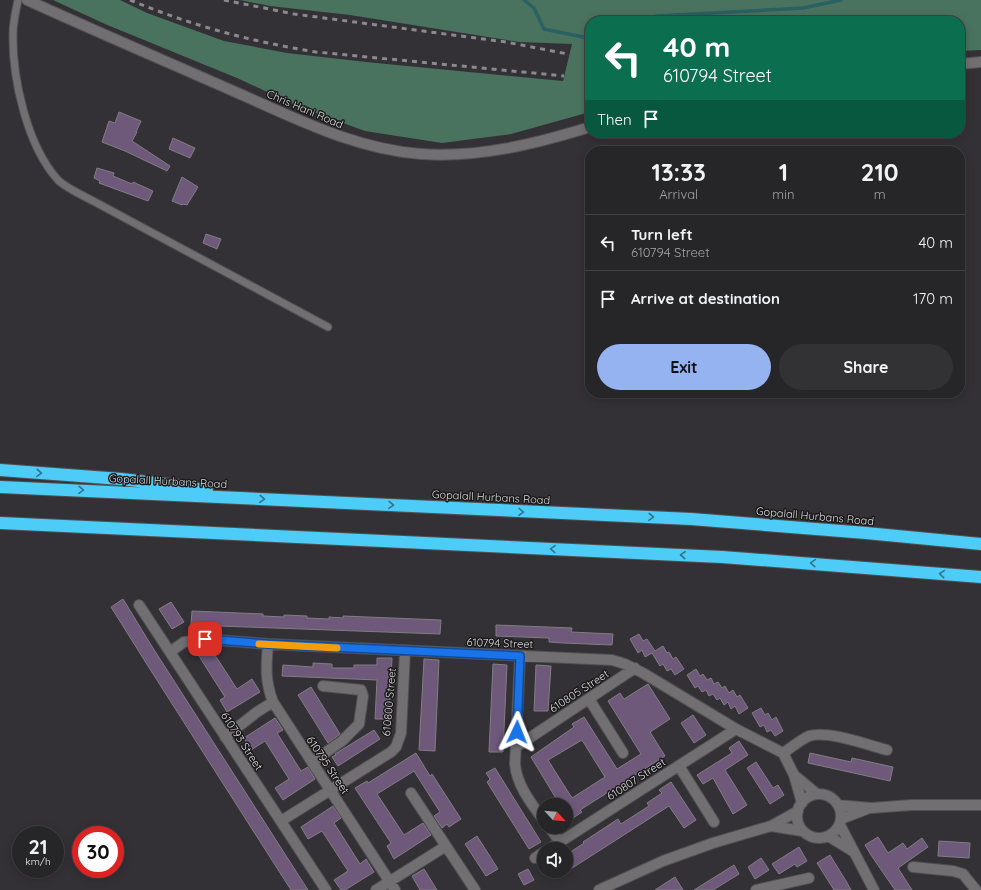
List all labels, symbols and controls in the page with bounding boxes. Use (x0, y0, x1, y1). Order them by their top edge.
text: 40 m (663, 29, 730, 64)
icon: left (597, 32, 649, 84)
text: 610794 Street (663, 64, 772, 87)
street label: Chris Hani Road (265, 87, 345, 131)
icon: arrive (640, 108, 662, 130)
text: Then (597, 110, 632, 129)
text: 13:33 (651, 157, 706, 187)
text: 1 (779, 157, 788, 187)
text: 210 (861, 157, 899, 187)
text: Arrival (659, 186, 698, 202)
text: min (772, 186, 794, 202)
text: m (874, 186, 886, 202)
text: Turn left (631, 225, 693, 244)
icon: left (597, 232, 619, 254)
text: 40 m (918, 233, 953, 252)
text: 610794 Street (631, 244, 710, 260)
icon: arrive (597, 288, 619, 310)
text: Arrive at destination (631, 289, 780, 308)
text: 170 m (913, 289, 953, 308)
button: Exit (597, 344, 771, 390)
button: Share (779, 344, 953, 390)
one-way arrow (36, 468, 42, 477)
street label: Gopalall Hurbans Road (108, 471, 228, 491)
one-way arrow (78, 486, 84, 495)
street label: Gopalall Hurbans Road (431, 487, 551, 507)
one-way arrow (259, 494, 265, 503)
one-way arrow (388, 501, 394, 510)
street label: Gopalall Hurbans Road (755, 504, 875, 528)
one-way arrow (518, 507, 524, 516)
one-way arrow (648, 513, 654, 522)
one-way arrow (550, 544, 556, 553)
one-way arrow (680, 551, 686, 559)
one-way arrow (810, 559, 816, 568)
one-way arrow (939, 570, 945, 579)
pin (188, 622, 222, 656)
icon: arrive (194, 628, 216, 650)
street label: 610794 Street (467, 635, 534, 651)
street label: 610805 Street (547, 666, 612, 715)
street label: 610800 Street (379, 667, 399, 737)
street label: 610793 Street (218, 709, 266, 773)
position arrow (496, 711, 538, 753)
street label: 610795 Street (304, 733, 353, 797)
street label: 610807 Street (604, 755, 668, 803)
north arrow (537, 798, 573, 834)
map controls (537, 798, 573, 878)
speed limit sign: 30 (72, 826, 124, 878)
text: 21 (28, 834, 48, 859)
button: sound (537, 842, 573, 878)
text: km/h (25, 855, 51, 868)

